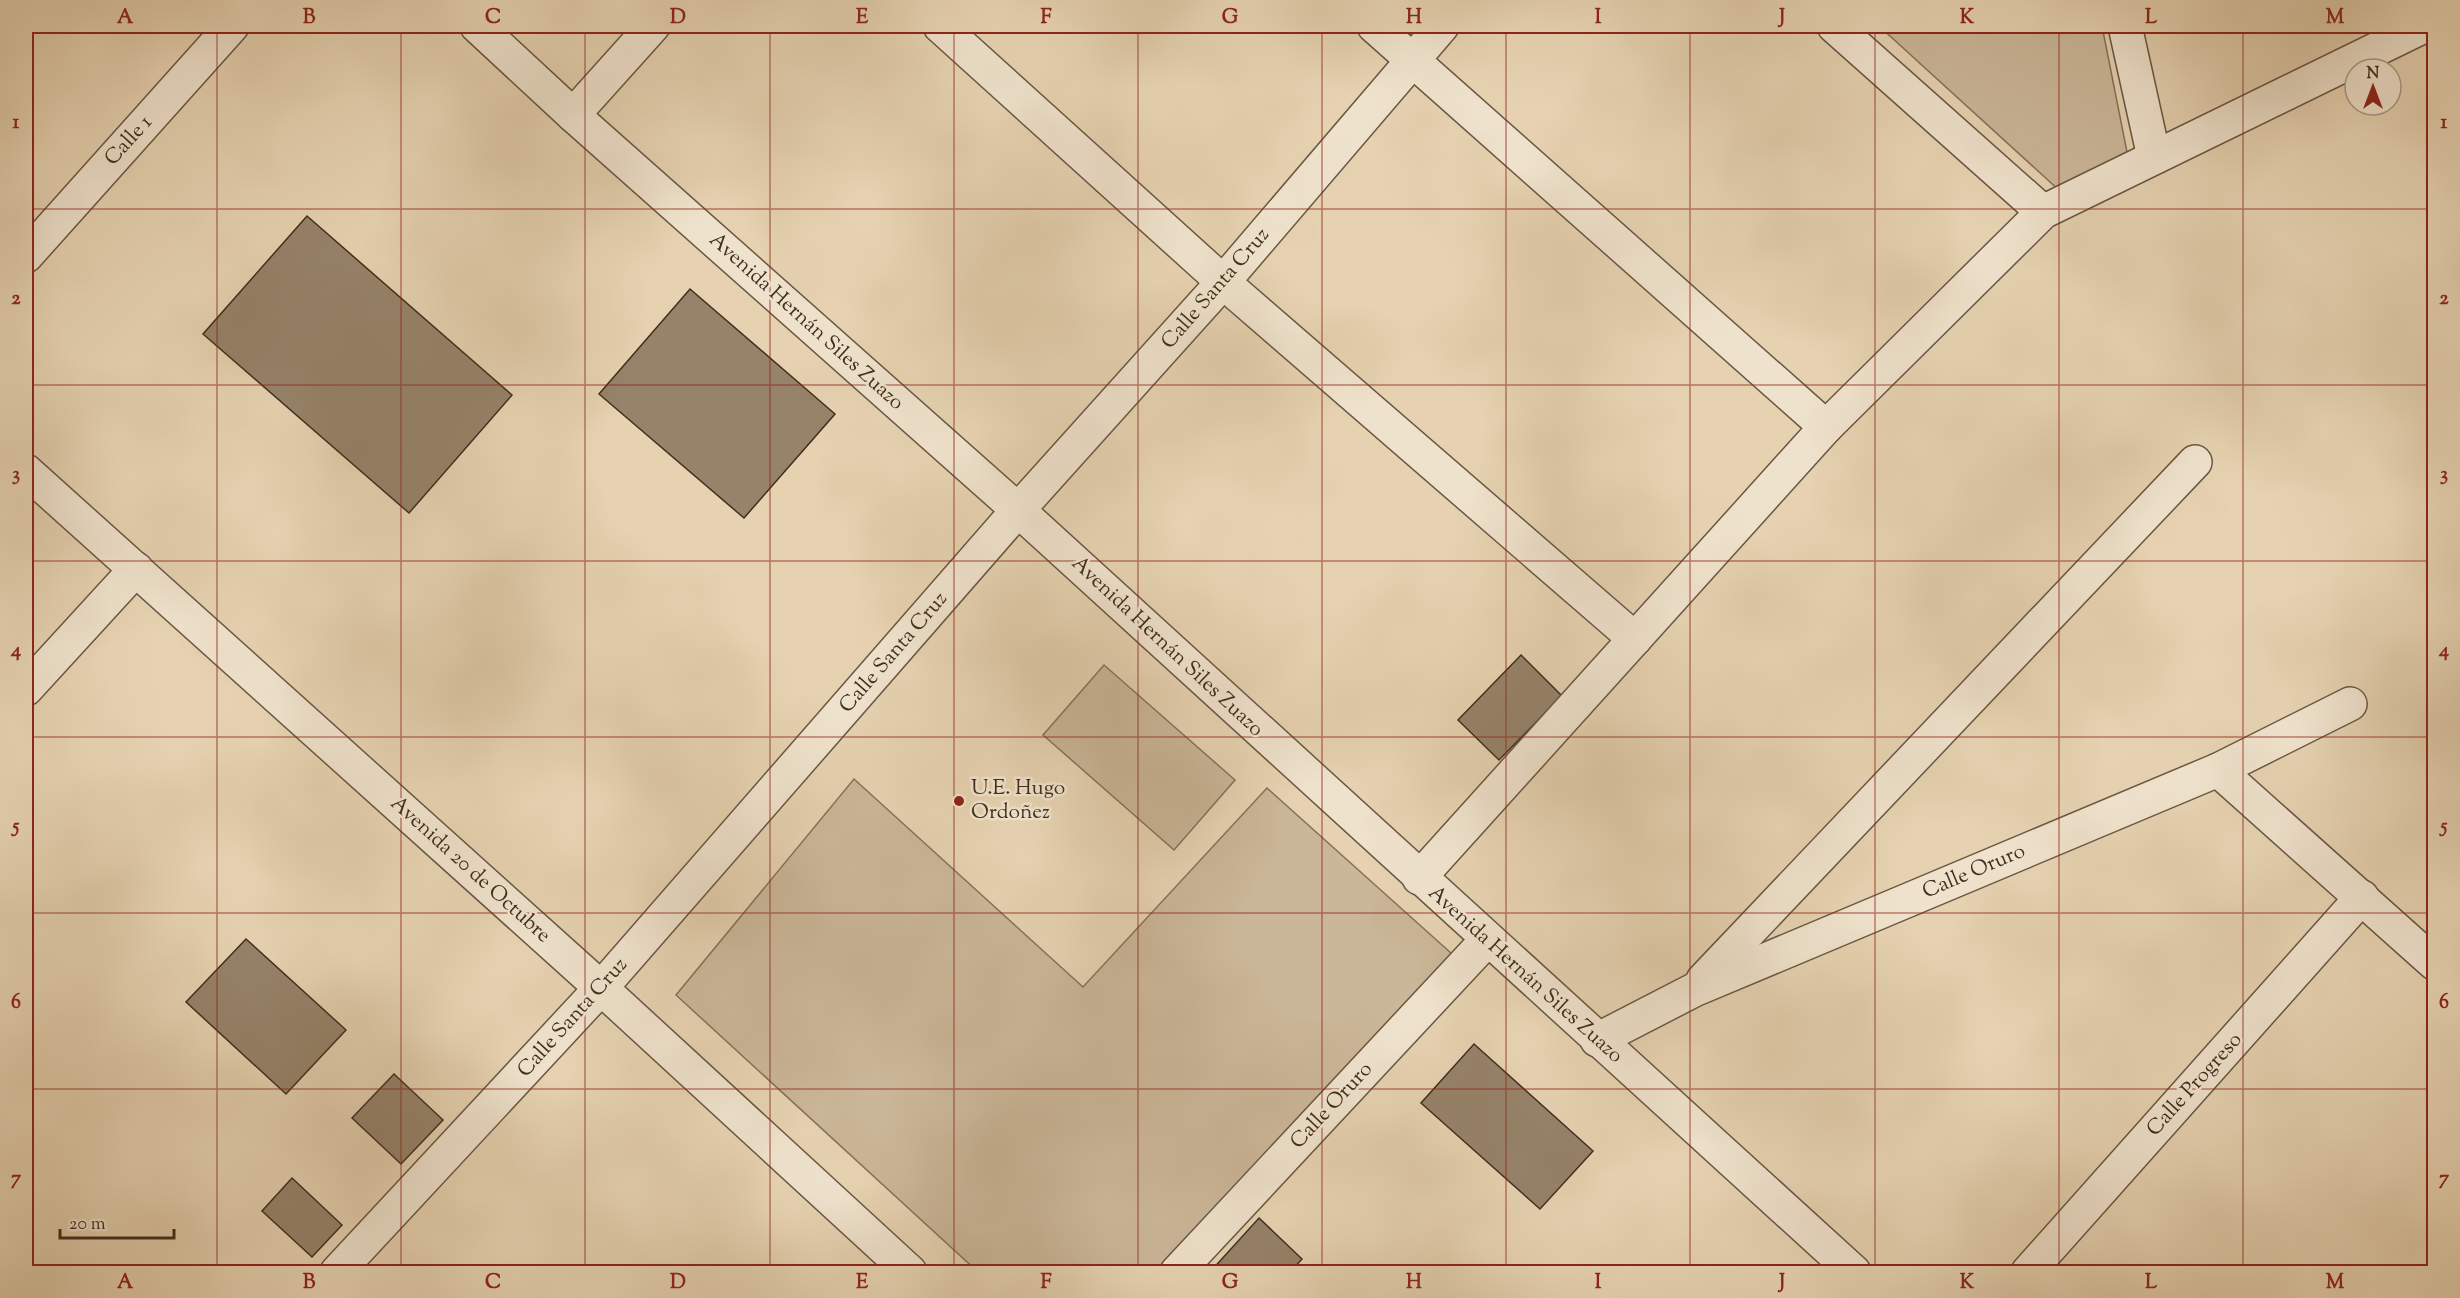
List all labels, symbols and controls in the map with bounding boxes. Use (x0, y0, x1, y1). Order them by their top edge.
text: A (117, 4, 134, 33)
text: B (303, 4, 316, 33)
text: C (485, 4, 501, 33)
text: D (670, 4, 686, 33)
text: E (856, 4, 869, 33)
text: F (1040, 4, 1052, 33)
text: G (1222, 4, 1239, 33)
text: H (1406, 4, 1422, 33)
text: I (1595, 4, 1602, 33)
text: J (1777, 4, 1785, 33)
text: K (1960, 4, 1975, 33)
text: L (2145, 4, 2158, 33)
text: M (2326, 4, 2345, 33)
north arrow (2343, 57, 2403, 117)
text: N (2367, 63, 2380, 86)
text: 1 (13, 109, 20, 138)
street label: Calle 1 (98, 109, 160, 173)
text: 1 (2441, 109, 2448, 138)
street label: Calle Santa Cruz (1155, 222, 1277, 356)
street label: Avenida Hernán Siles Zuazo (702, 226, 910, 418)
text: 2 (11, 285, 21, 314)
text: 2 (2439, 285, 2449, 314)
text: 3 (12, 461, 20, 490)
text: 3 (2440, 461, 2448, 490)
street label: Avenida Hernán Siles Zuazo (1064, 550, 1270, 744)
street label: Calle Santa Cruz (833, 586, 955, 720)
text: 4 (10, 637, 21, 666)
text: 4 (2438, 637, 2449, 666)
place label: U.E. Hugo Ordoñez (971, 774, 1065, 828)
street label: Avenida 20 de Octubre (383, 790, 557, 950)
marker: U.E. Hugo Ordoñez (952, 794, 966, 808)
text: 5 (11, 813, 20, 842)
text: 5 (2439, 813, 2448, 842)
street label: Calle Oruro (1918, 837, 2030, 907)
street label: Avenida Hernán Siles Zuazo (1421, 879, 1629, 1071)
street label: Calle Santa Cruz (511, 951, 635, 1085)
text: 6 (11, 989, 21, 1018)
text: 6 (2439, 989, 2449, 1018)
street label: Calle Progreso (2140, 1026, 2250, 1144)
street label: Calle Oruro (1284, 1056, 1380, 1156)
text: 7 (11, 1165, 22, 1194)
text: 7 (2439, 1165, 2450, 1194)
scale bar (60, 1202, 174, 1240)
text: 20 m (69, 1212, 106, 1238)
text: A (117, 1269, 134, 1298)
text: B (303, 1269, 316, 1298)
text: C (485, 1269, 501, 1298)
text: D (670, 1269, 686, 1298)
text: E (856, 1269, 869, 1298)
text: F (1040, 1269, 1052, 1298)
text: G (1222, 1269, 1239, 1298)
text: H (1406, 1269, 1422, 1298)
text: I (1595, 1269, 1602, 1298)
text: J (1777, 1269, 1785, 1298)
text: K (1960, 1269, 1975, 1298)
text: L (2145, 1269, 2158, 1298)
text: M (2326, 1269, 2345, 1298)

